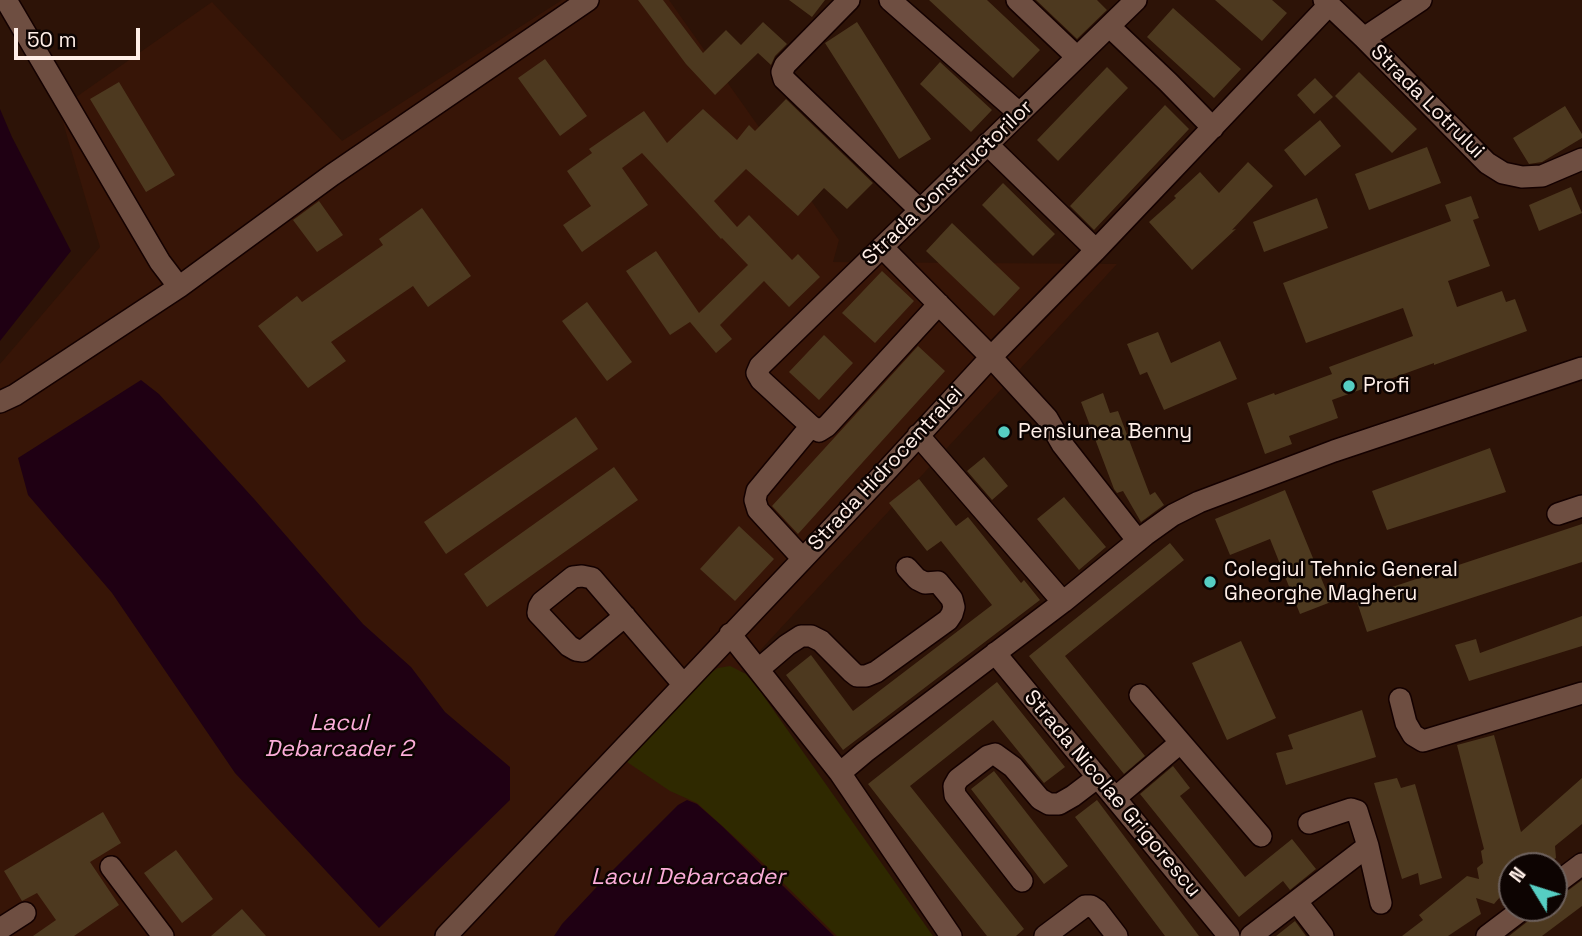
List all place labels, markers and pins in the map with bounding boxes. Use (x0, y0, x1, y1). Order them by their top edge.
place label: Profi (1363, 373, 1410, 399)
marker: Profi (1341, 378, 1357, 394)
place label: Pensiunea Benny (1018, 419, 1192, 445)
marker: Pensiunea Benny (996, 424, 1012, 440)
place label: Colegiul Tehnic General Gheorghe Magheru (1224, 557, 1458, 607)
marker: Colegiul Tehnic General Gheorghe Magheru (1202, 574, 1218, 590)

